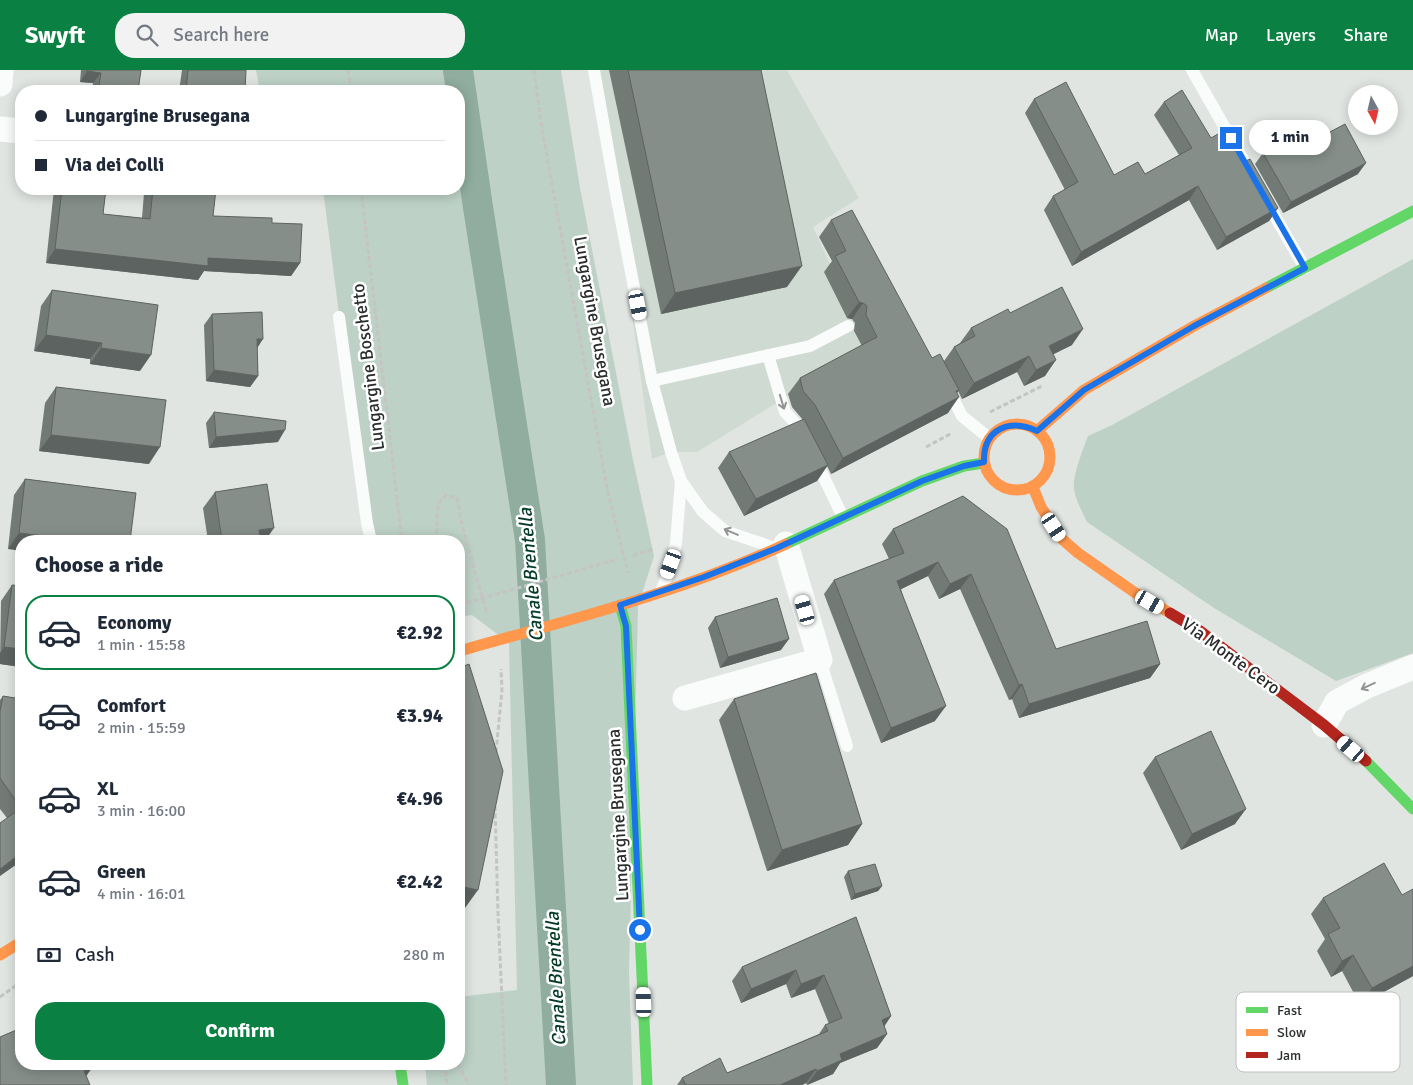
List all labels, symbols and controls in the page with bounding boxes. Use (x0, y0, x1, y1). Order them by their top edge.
search box (115, 13, 465, 58)
text: Swyft (25, 20, 85, 50)
icon: search (133, 21, 161, 49)
text: Search here (173, 23, 269, 47)
text: Map (1205, 24, 1238, 46)
text: Layers (1266, 24, 1316, 46)
text: Share (1344, 24, 1388, 46)
north arrow (1348, 85, 1398, 135)
map controls (1348, 85, 1398, 135)
text: Lungargine Brusegana (65, 104, 250, 128)
callout: 1 min (1248, 120, 1331, 156)
route end (1220, 127, 1242, 149)
text: 1 min (1271, 127, 1309, 147)
text: Via dei Colli (65, 153, 164, 177)
street label: Lungargine Brusegana (569, 234, 621, 408)
street label: Lungargine Boschetto (347, 282, 389, 452)
car (627, 289, 648, 321)
one-way arrow (778, 393, 788, 409)
water label: Canale Brentella (513, 506, 549, 643)
car (1039, 510, 1068, 544)
one-way arrow (724, 527, 739, 537)
car (658, 547, 683, 581)
text: Choose a ride (35, 551, 163, 578)
car (1133, 588, 1166, 616)
car (793, 594, 816, 626)
icon: car (37, 610, 82, 655)
text: Economy (97, 611, 171, 635)
street label: Via Monte Cero (1177, 613, 1285, 699)
text: €2.92 (397, 621, 443, 645)
text: 1 min · 15:58 (97, 635, 186, 655)
one-way arrow (1361, 682, 1376, 691)
icon: car (37, 693, 82, 738)
text: Comfort (97, 694, 166, 718)
text: €3.94 (397, 704, 443, 728)
text: 2 min · 15:59 (97, 718, 186, 738)
street label: Lungargine Brusegana (603, 728, 633, 902)
car (1334, 733, 1367, 765)
icon: car (37, 776, 82, 821)
text: XL (97, 777, 119, 801)
text: €4.96 (397, 787, 443, 811)
text: 3 min · 16:00 (97, 801, 186, 821)
icon: car (37, 859, 82, 904)
text: Green (97, 860, 146, 884)
text: €2.42 (397, 870, 443, 894)
text: 4 min · 16:01 (97, 884, 186, 904)
water label: Canale Brentella (540, 910, 571, 1047)
route start (629, 919, 651, 941)
icon: cash (35, 941, 63, 969)
text: Cash (75, 943, 115, 967)
text: 280 m (403, 945, 445, 965)
car (635, 987, 652, 1017)
legend (1236, 992, 1400, 1072)
button: Confirm (35, 1002, 445, 1060)
text: Fast (1277, 1002, 1302, 1019)
text: Slow (1277, 1024, 1306, 1041)
text: Jam (1277, 1047, 1301, 1064)

